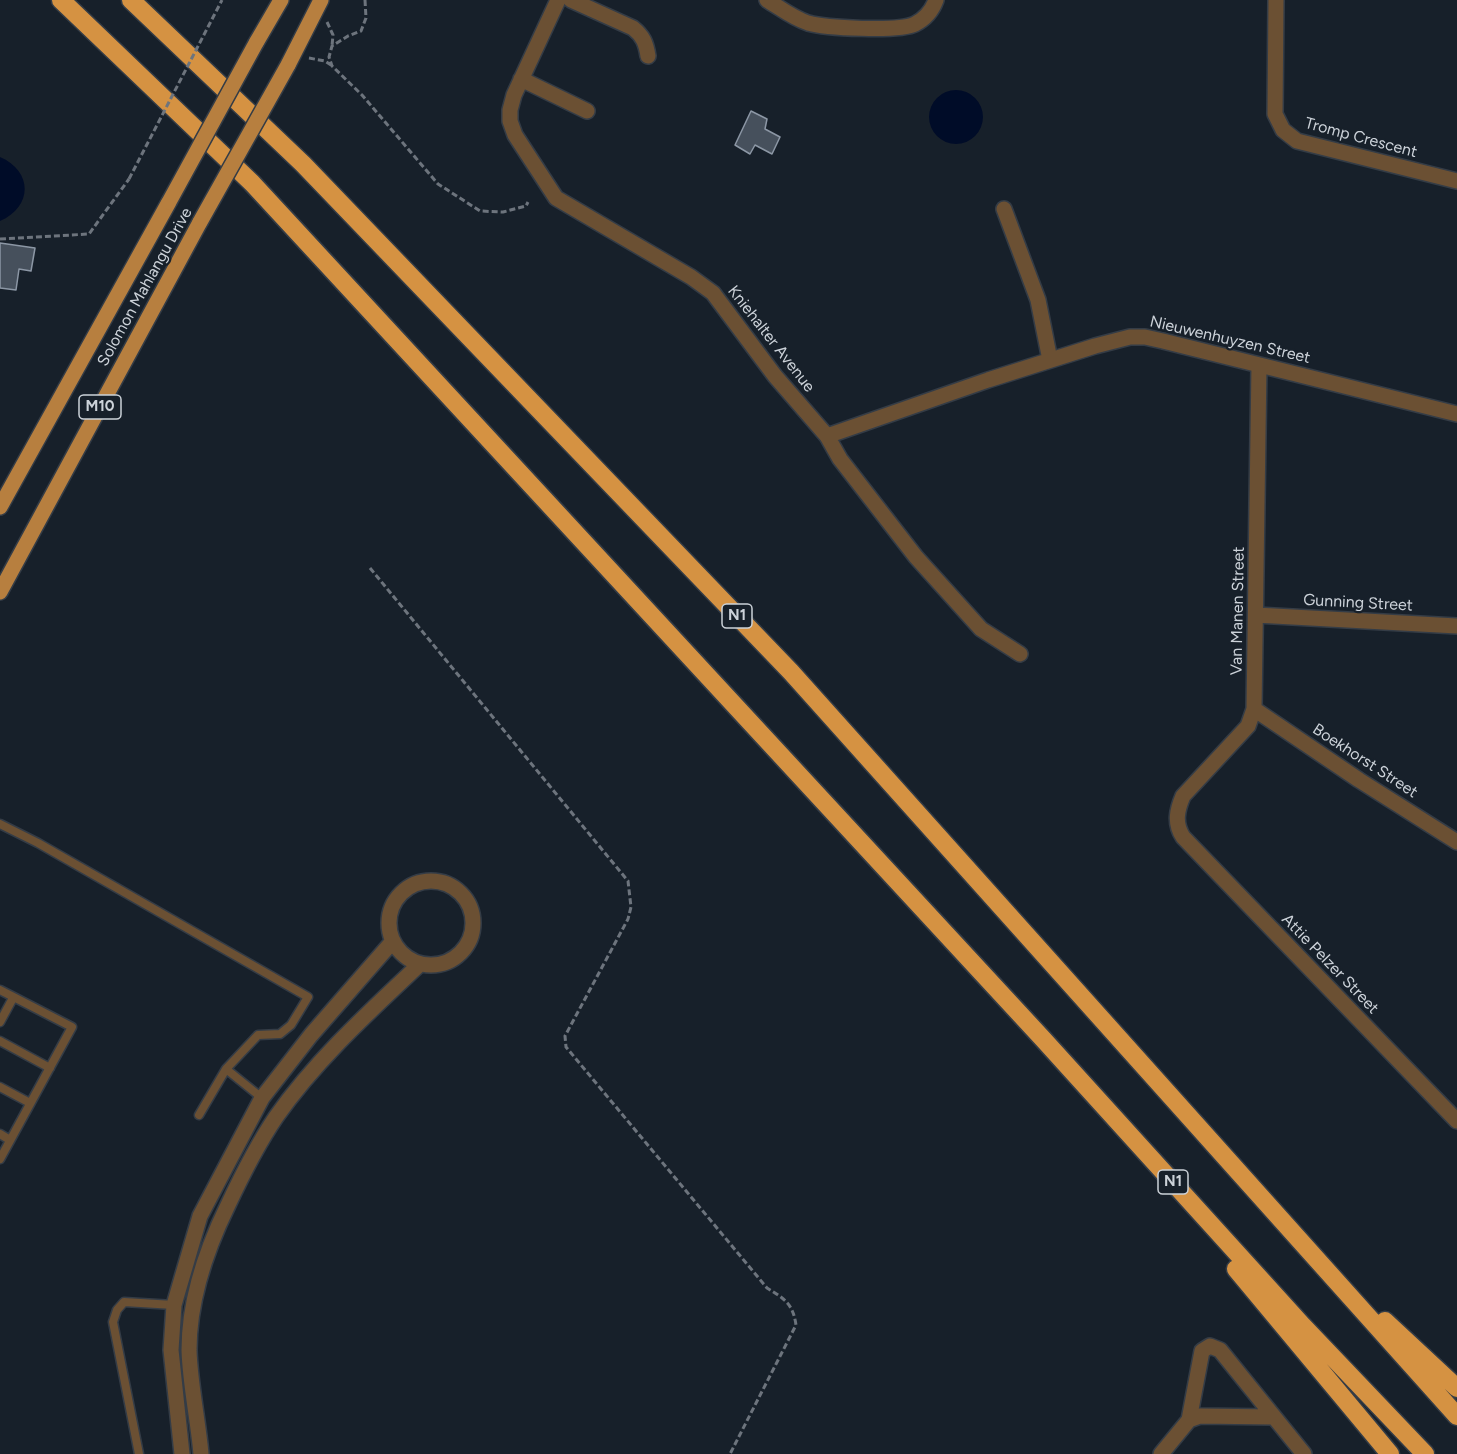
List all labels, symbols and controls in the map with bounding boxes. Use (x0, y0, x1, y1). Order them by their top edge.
street label: Tromp Crescent (1303, 114, 1419, 162)
street label: Solomon Mahlangu Drive (93, 204, 197, 370)
street label: Kniehalter Avenue (723, 282, 819, 396)
street label: Nieuwenhuyzen Street (1148, 312, 1312, 368)
road number: M10 (79, 395, 121, 419)
street label: Van Manen Street (1227, 547, 1249, 675)
street label: Gunning Street (1303, 591, 1413, 615)
road number: N1 (722, 604, 752, 628)
street label: Boekhorst Street (1309, 720, 1421, 802)
street label: Attie Pelzer Street (1277, 910, 1383, 1018)
road number: N1 (1158, 1170, 1188, 1194)

